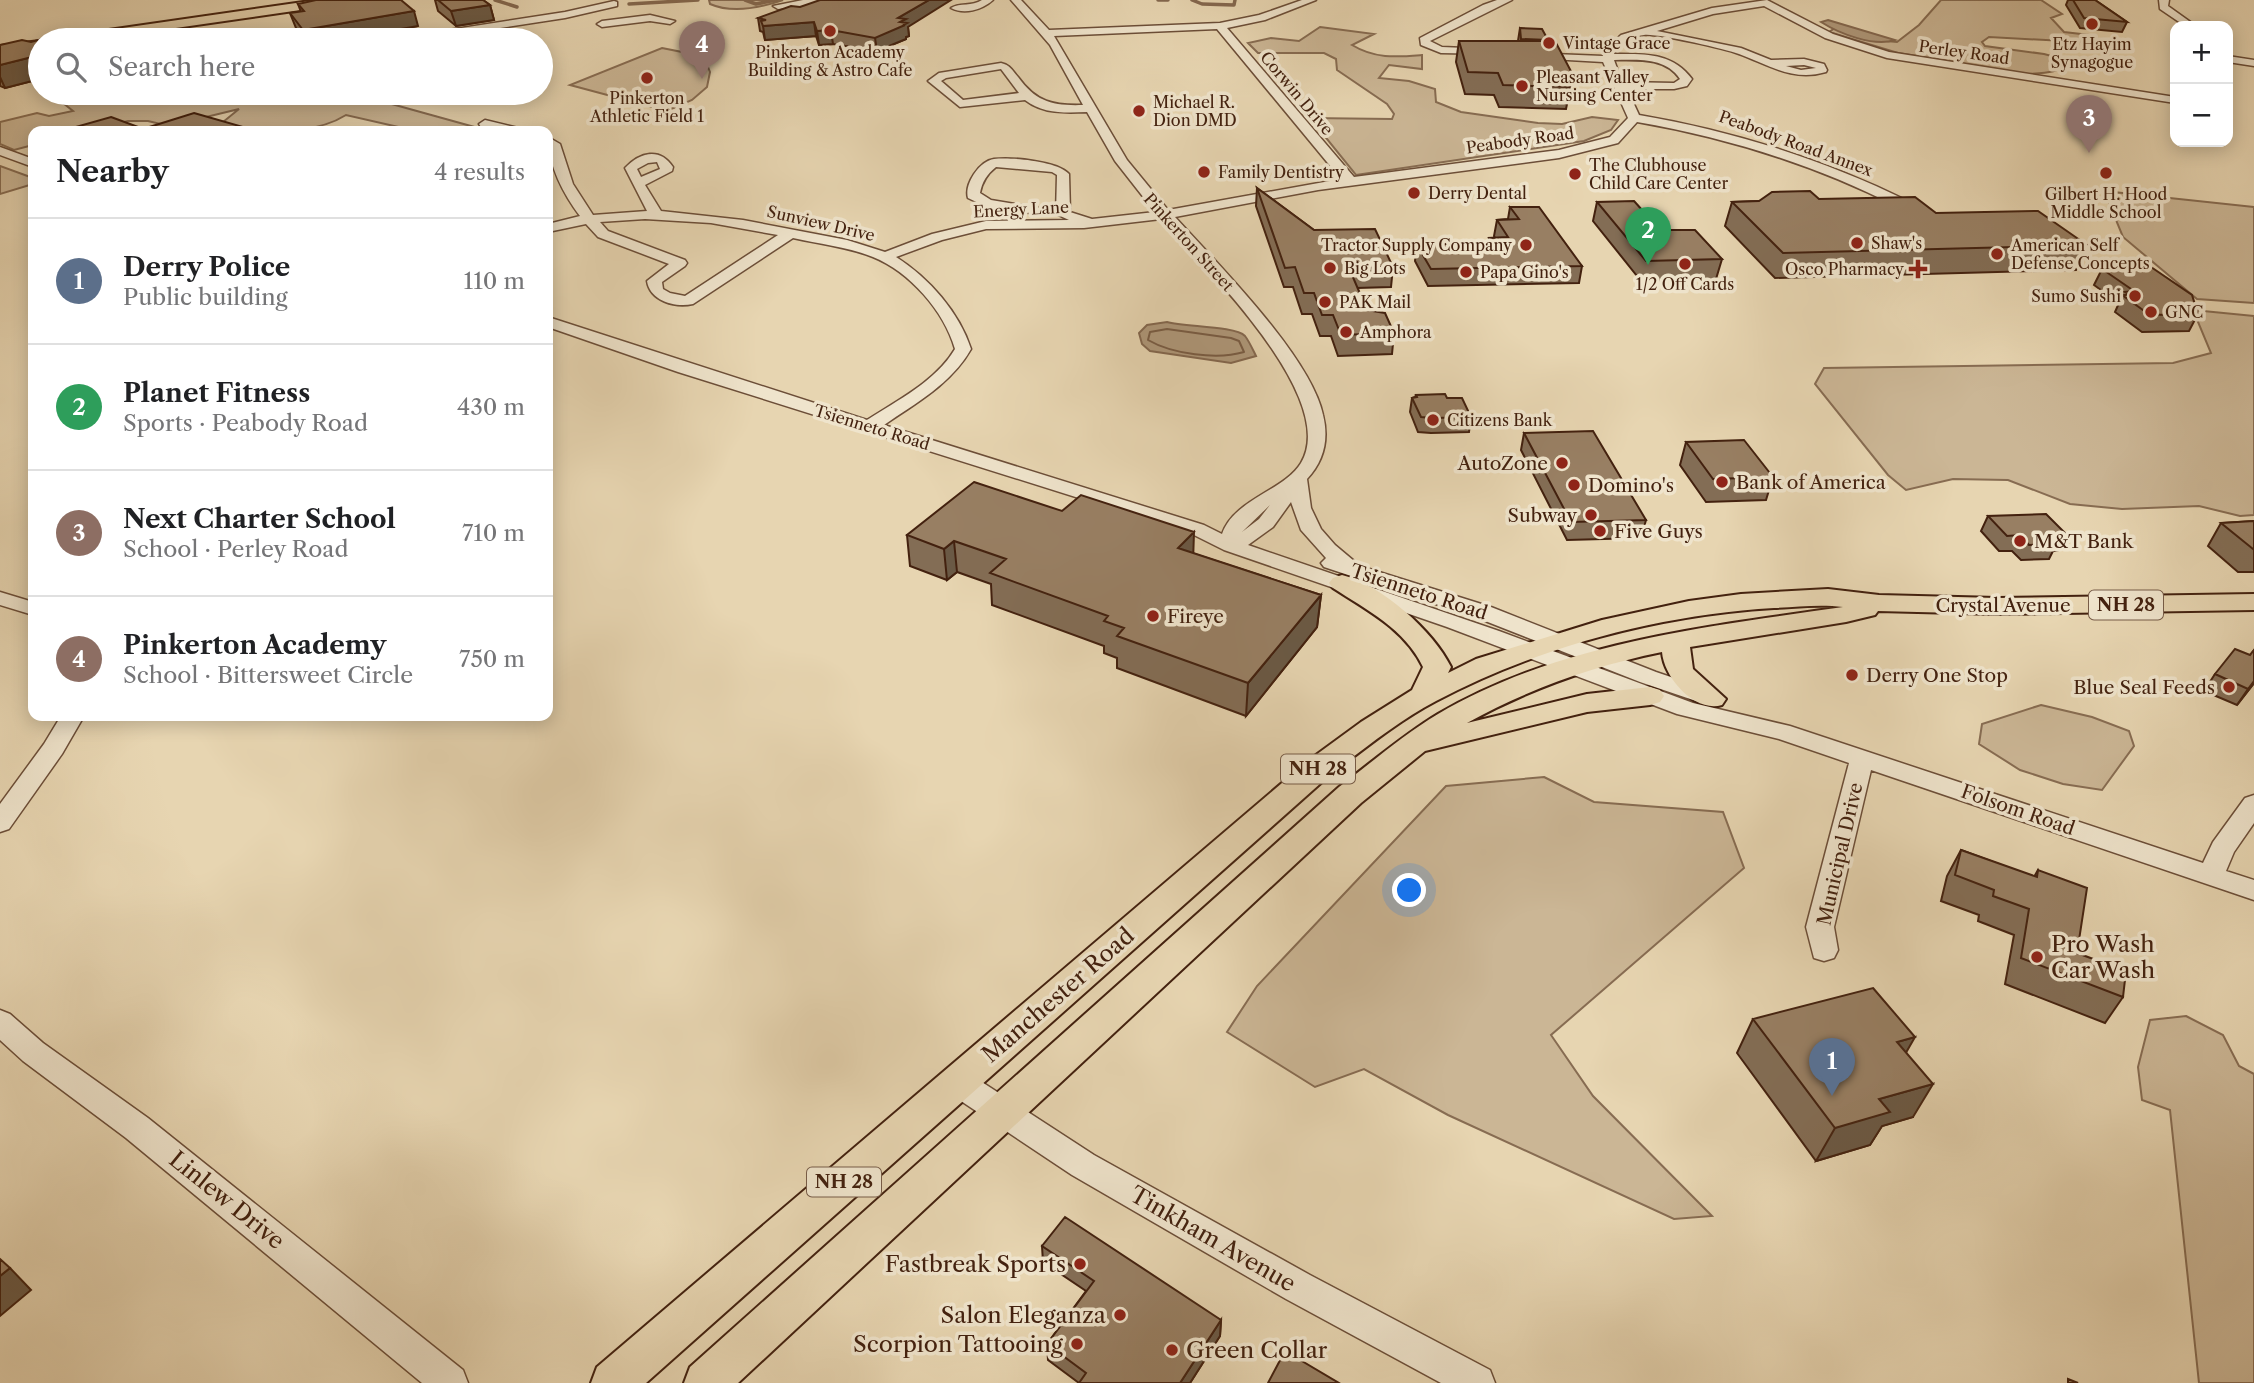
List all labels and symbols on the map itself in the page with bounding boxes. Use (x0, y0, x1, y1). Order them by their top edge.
marker: Etz Hayim Synagogue (2084, 16, 2100, 32)
pin: 4 (679, 21, 725, 79)
marker: Pinkerton Academy Building & Astro Cafe (822, 23, 838, 39)
place label: Vintage Grace (1562, 33, 1671, 53)
place label: Etz Hayim Synagogue (2051, 34, 2133, 72)
marker: Vintage Grace (1541, 35, 1557, 51)
street label: Perley Road (1917, 36, 2011, 68)
place label: Pinkerton Academy Building & Astro Cafe (748, 42, 912, 80)
street label: Corwin Drive (1256, 47, 1338, 139)
place label: Pleasant Valley Nursing Center (1536, 67, 1653, 105)
marker: Pinkerton Athletic Field 1 (639, 70, 655, 86)
marker: Pleasant Valley Nursing Center (1514, 78, 1530, 94)
place label: Pinkerton Athletic Field 1 (589, 88, 704, 126)
place label: Michael R. Dion DMD (1153, 92, 1237, 130)
pin: 3 (2066, 95, 2112, 153)
marker: Michael R. Dion DMD (1131, 103, 1147, 119)
street label: Peabody Road Annex (1716, 106, 1876, 180)
street label: Peabody Road (1465, 122, 1576, 157)
place label: The Clubhouse Child Care Center (1589, 155, 1728, 193)
place label: Family Dentistry (1218, 162, 1345, 182)
marker: Family Dentistry (1196, 164, 1212, 180)
marker: Gilbert H. Hood Middle School (2098, 165, 2114, 181)
marker: The Clubhouse Child Care Center (1567, 166, 1583, 182)
place label: Derry Dental (1428, 183, 1527, 203)
place label: Gilbert H. Hood Middle School (2045, 184, 2168, 222)
marker: Derry Dental (1406, 185, 1422, 201)
street label: Pinkerton Street (1140, 189, 1238, 295)
street label: Energy Lane (973, 197, 1069, 221)
street label: Sunview Drive (765, 201, 877, 245)
pin: 2 (1625, 207, 1671, 265)
place label: Shaw's (1871, 233, 1922, 253)
place label: Tractor Supply Company (1321, 235, 1513, 255)
marker: Shaw's (1849, 235, 1865, 251)
place label: American Self Defense Concepts (2010, 235, 2150, 273)
marker: Tractor Supply Company (1518, 237, 1534, 253)
marker: American Self Defense Concepts (1989, 246, 2005, 262)
marker: 1/2 Off Cards (1677, 256, 1693, 272)
place label: Big Lots (1344, 258, 1406, 278)
place label: Osco Pharmacy (1785, 259, 1905, 279)
marker: Big Lots (1322, 260, 1338, 276)
marker: Osco Pharmacy (1910, 261, 1926, 277)
place label: Papa Gino's (1480, 262, 1569, 282)
marker: Papa Gino's (1458, 264, 1474, 280)
place label: 1/2 Off Cards (1636, 274, 1734, 294)
place label: Sumo Sushi (2031, 286, 2121, 306)
marker: Sumo Sushi (2127, 288, 2143, 304)
place label: PAK Mail (1339, 292, 1411, 312)
marker: PAK Mail (1317, 294, 1333, 310)
place label: GNC (2165, 302, 2203, 322)
marker: GNC (2143, 304, 2159, 320)
place label: Amphora (1359, 322, 1432, 342)
marker: Amphora (1338, 324, 1354, 340)
street label: Tsienneto Road (812, 400, 932, 454)
place label: Citizens Bank (1447, 410, 1553, 430)
marker: Citizens Bank (1425, 412, 1441, 428)
place label: AutoZone (1457, 452, 1548, 475)
marker: AutoZone (1554, 455, 1570, 471)
place label: Bank of America (1736, 471, 1886, 494)
place label: Domino's (1588, 474, 1674, 497)
marker: Bank of America (1714, 474, 1730, 490)
marker: Domino's (1566, 477, 1582, 493)
place label: Subway (1508, 504, 1577, 527)
marker: Subway (1583, 507, 1599, 523)
place label: Five Guys (1614, 520, 1703, 543)
marker: Five Guys (1592, 523, 1608, 539)
place label: M&T Bank (2034, 530, 2134, 553)
marker: M&T Bank (2012, 533, 2028, 549)
street label: Tsienneto Road (1348, 559, 1491, 625)
road number: NH 28 (2089, 590, 2163, 620)
street label: Crystal Avenue (1935, 594, 2071, 617)
place label: Fireye (1167, 605, 1224, 628)
marker: Fireye (1145, 608, 1161, 624)
place label: Derry One Stop (1866, 664, 2008, 687)
marker: Derry One Stop (1844, 667, 1860, 683)
place label: Blue Seal Feeds (2073, 676, 2215, 699)
marker: Blue Seal Feeds (2221, 679, 2237, 695)
road number: NH 28 (1281, 754, 1355, 784)
street label: Municipal Drive (1812, 780, 1868, 928)
street label: Folsom Road (1958, 780, 2078, 840)
your location (1392, 873, 1426, 907)
street label: Manchester Road (976, 921, 1140, 1069)
place label: Pro Wash Car Wash (2051, 930, 2155, 984)
marker: Pro Wash Car Wash (2029, 949, 2045, 965)
pin: 1 (1809, 1038, 1855, 1096)
street label: Linlew Drive (164, 1145, 290, 1255)
road number: NH 28 (807, 1168, 881, 1196)
street label: Tinkham Avenue (1125, 1180, 1301, 1298)
place label: Fastbreak Sports (885, 1250, 1066, 1278)
marker: Fastbreak Sports (1072, 1256, 1088, 1272)
place label: Salon Eleganza (941, 1301, 1107, 1329)
marker: Salon Eleganza (1112, 1307, 1128, 1323)
place label: Scorpion Tattooing (853, 1330, 1064, 1358)
marker: Scorpion Tattooing (1069, 1336, 1085, 1352)
place label: Green Collar (1186, 1336, 1328, 1364)
marker: Green Collar (1164, 1342, 1180, 1358)

